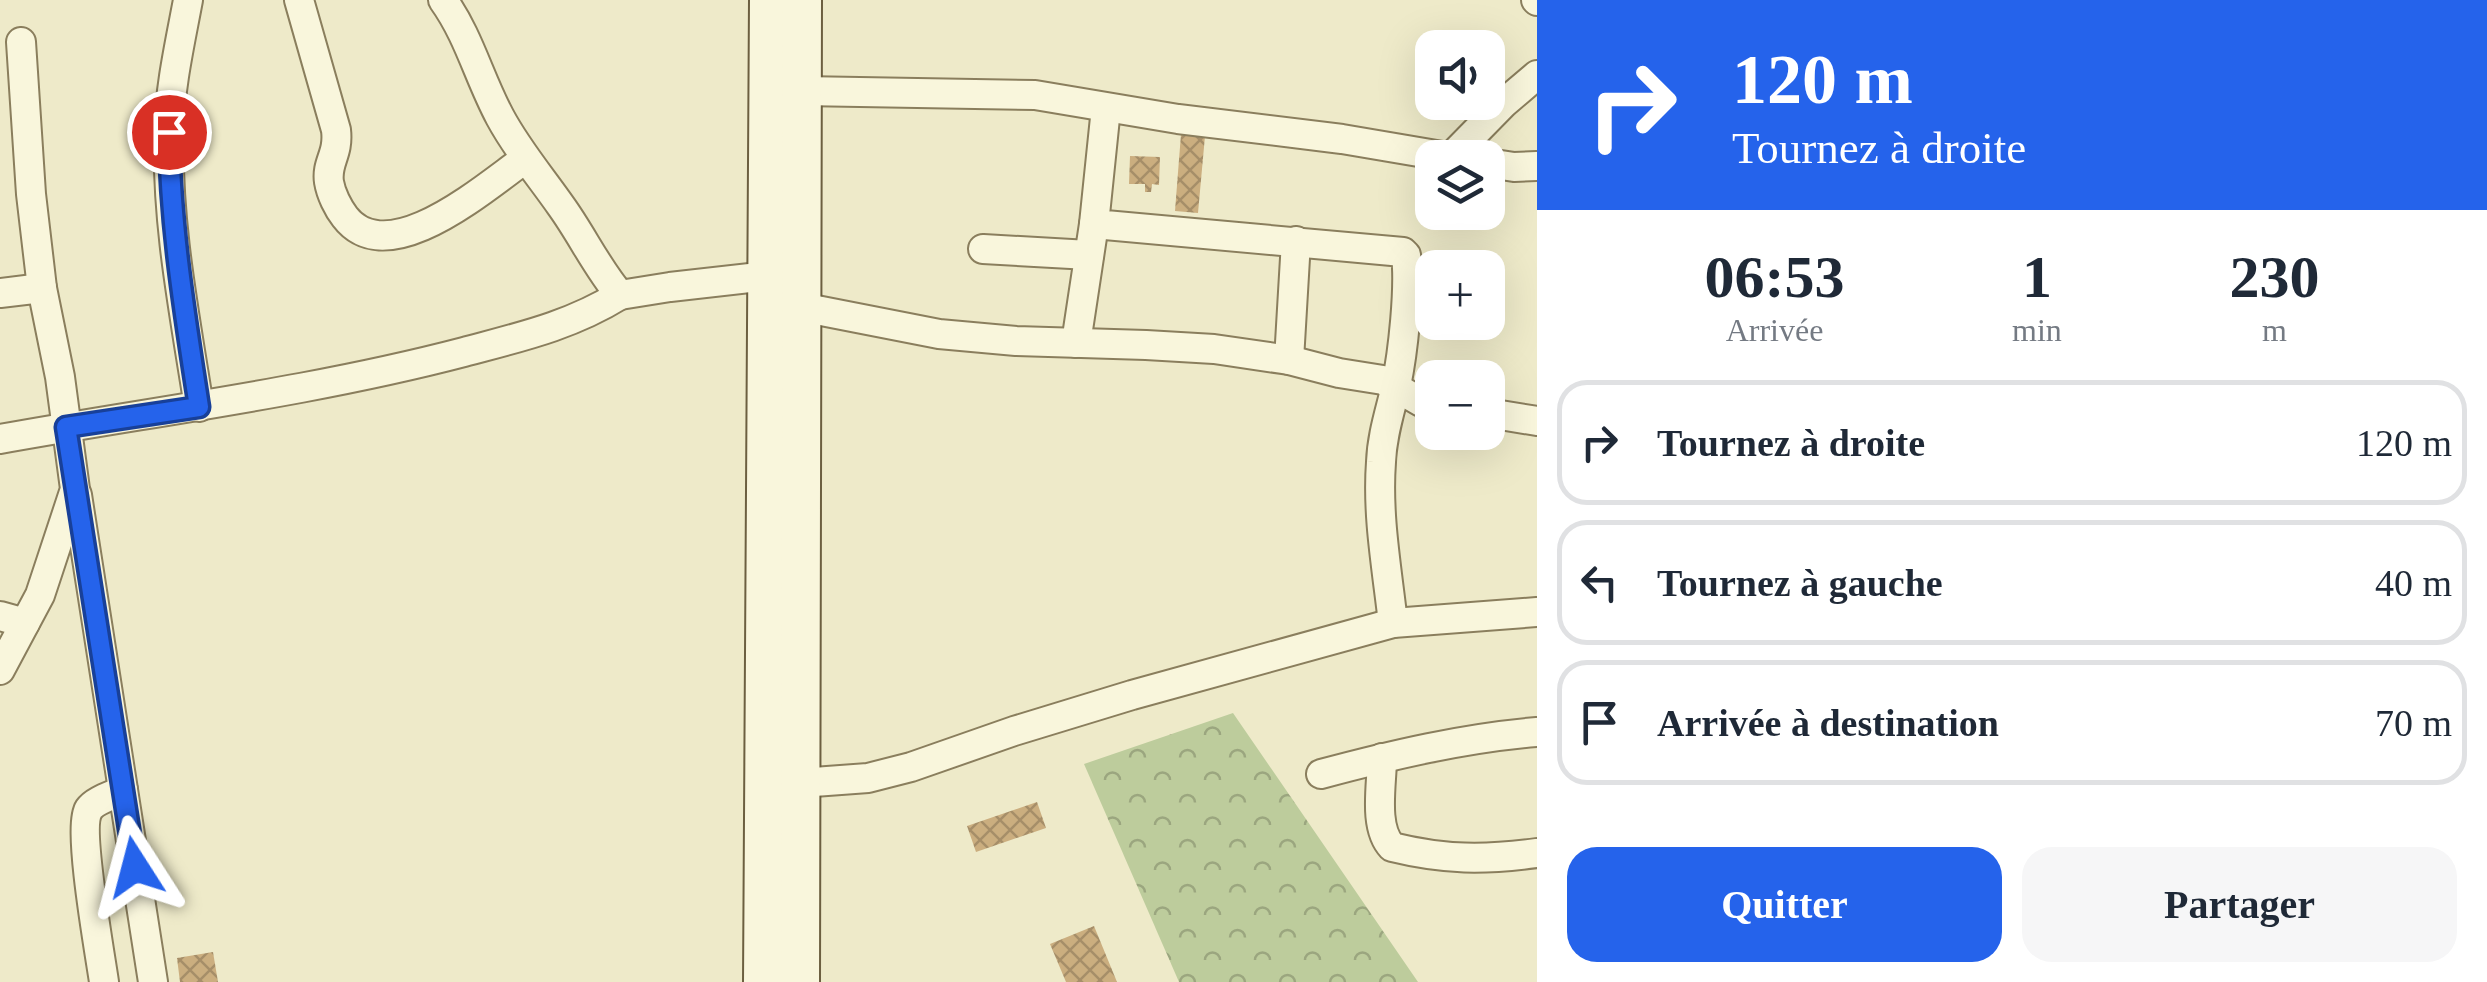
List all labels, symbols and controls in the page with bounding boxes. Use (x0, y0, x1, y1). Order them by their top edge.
map controls (1415, 30, 1505, 450)
button: sound (1415, 30, 1505, 120)
icon: right (1567, 40, 1697, 170)
text: 120 m (1732, 41, 1913, 118)
pin (127, 90, 212, 175)
icon: arrive (142, 105, 197, 160)
text: Tournez à droite (1732, 123, 2026, 173)
button: layers (1415, 140, 1505, 230)
text: 06:53 (1705, 244, 1845, 310)
text: 1 (2022, 244, 2052, 310)
text: 230 (2229, 244, 2319, 310)
button: + (1415, 250, 1505, 340)
text: Arrivée (1726, 312, 1823, 348)
text: min (2012, 312, 2062, 348)
text: m (2262, 312, 2287, 348)
button: − (1415, 360, 1505, 450)
icon: right (1572, 415, 1627, 470)
text: Tournez à droite (1657, 422, 1925, 464)
text: 120 m (2356, 422, 2452, 464)
icon: left (1572, 555, 1627, 610)
text: Tournez à gauche (1657, 562, 1943, 604)
text: 40 m (2375, 562, 2452, 604)
icon: arrive (1572, 695, 1627, 750)
text: Arrivée à destination (1657, 702, 1999, 744)
text: 70 m (2375, 702, 2452, 744)
position arrow (83, 815, 187, 919)
button: Quitter (1567, 847, 2002, 962)
button: Partager (2022, 847, 2457, 962)

